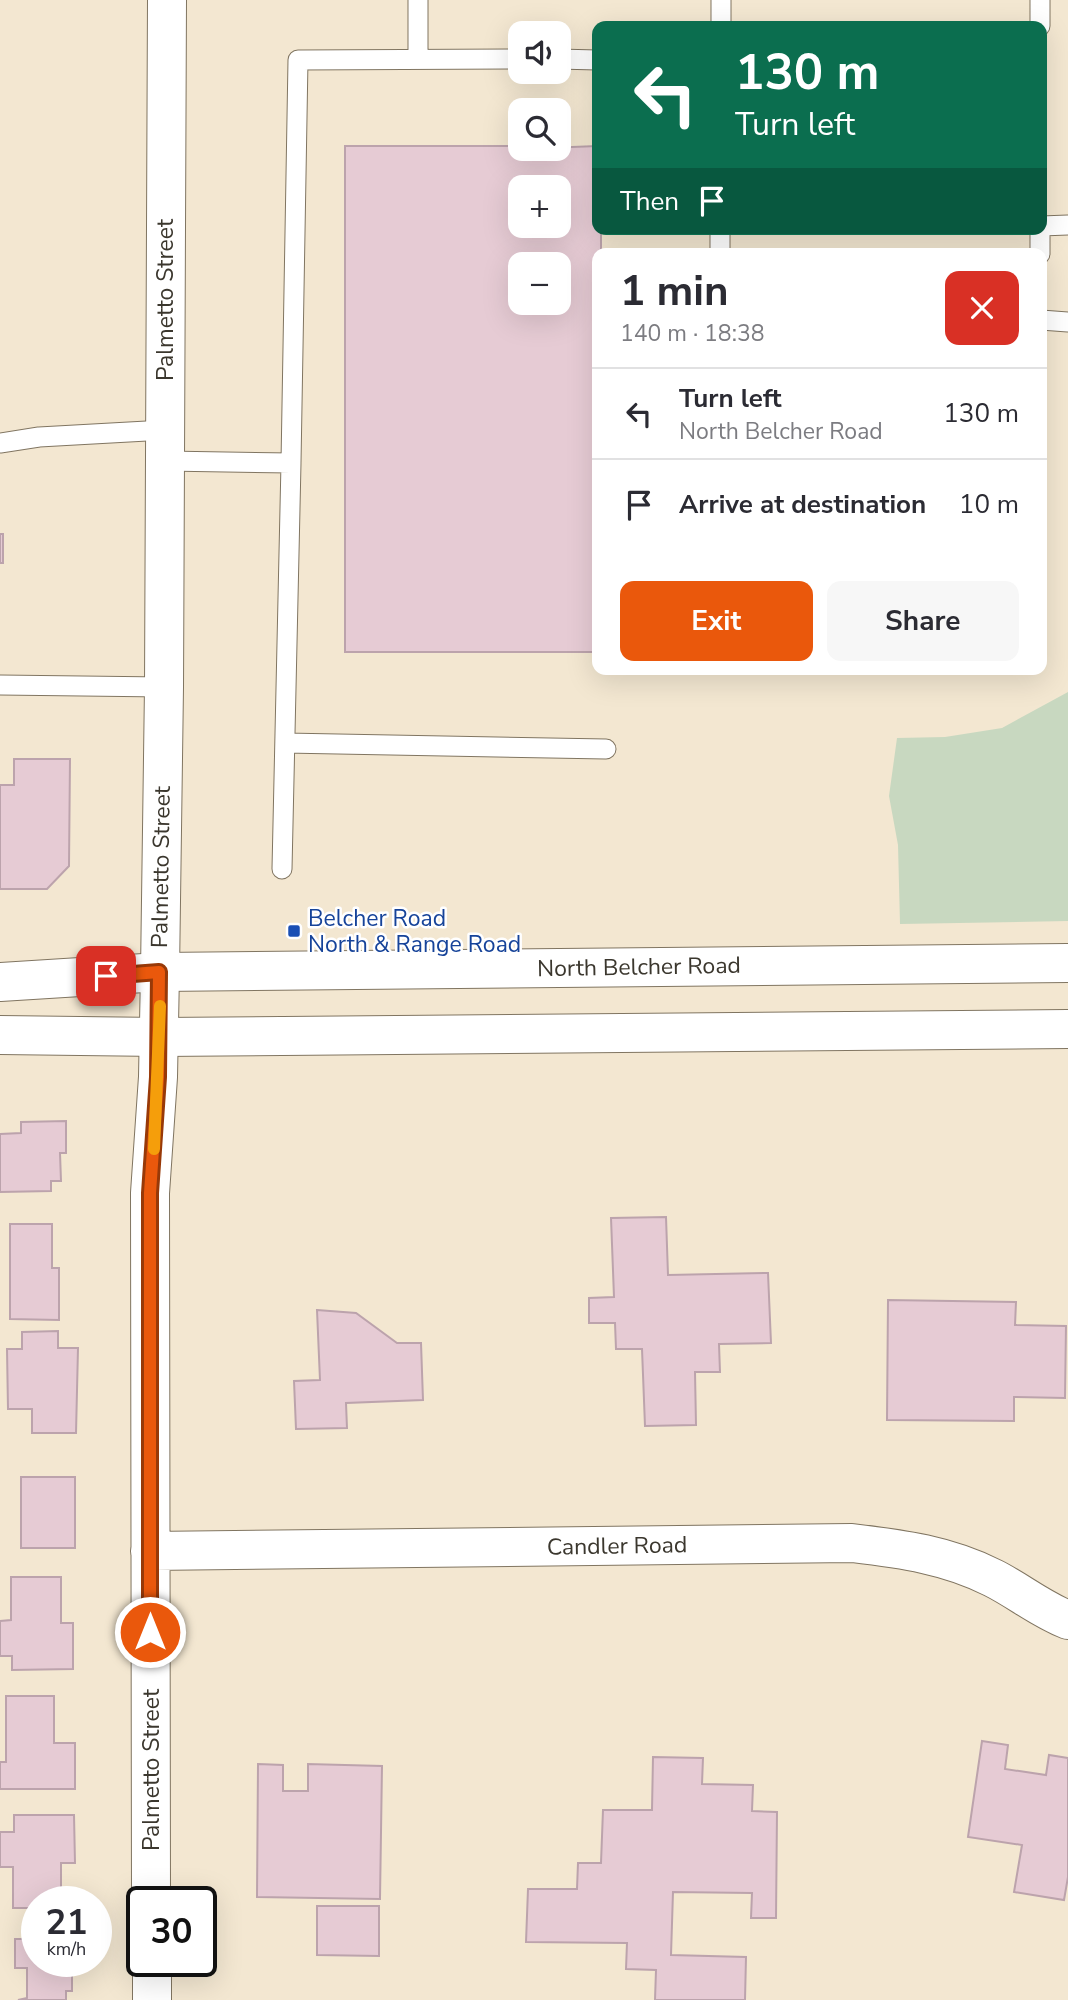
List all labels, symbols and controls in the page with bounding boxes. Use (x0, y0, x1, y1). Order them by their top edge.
map controls (508, 21, 571, 315)
button: sound (508, 21, 571, 84)
text: 130 m (735, 39, 879, 106)
icon: left (620, 49, 711, 140)
button: search (508, 98, 571, 161)
text: Turn left (735, 103, 855, 146)
button: + (508, 175, 571, 238)
icon: arrive (693, 182, 731, 220)
text: Then (620, 184, 679, 219)
street label: Palmetto Street (150, 218, 181, 381)
button: − (508, 252, 571, 315)
text: 1 min (620, 263, 729, 320)
button: close (945, 271, 1019, 345)
text: 140 m · 18:38 (620, 318, 765, 349)
text: Turn left (679, 381, 782, 416)
icon: left (620, 395, 658, 433)
text: 130 m (943, 396, 1019, 431)
text: North Belcher Road (679, 416, 883, 447)
icon: arrive (620, 486, 658, 524)
text: Arrive at destination (679, 487, 926, 522)
text: 10 m (959, 487, 1019, 522)
button: Exit (620, 581, 813, 661)
button: Share (827, 581, 1019, 661)
street label: Palmetto Street (144, 785, 178, 948)
place label: Belcher Road North & Range Road (308, 903, 521, 960)
marker: Belcher Road North & Range Road (286, 923, 302, 939)
pin (76, 946, 136, 1006)
street label: North Belcher Road (537, 950, 741, 984)
icon: arrive (87, 957, 125, 995)
street label: Candler Road (547, 1529, 687, 1563)
position arrow (113, 1595, 187, 1669)
street label: Palmetto Street (136, 1688, 167, 1851)
speed limit sign: 30 (126, 1886, 217, 1977)
text: 21 (45, 1899, 88, 1946)
text: km/h (47, 1937, 86, 1961)

